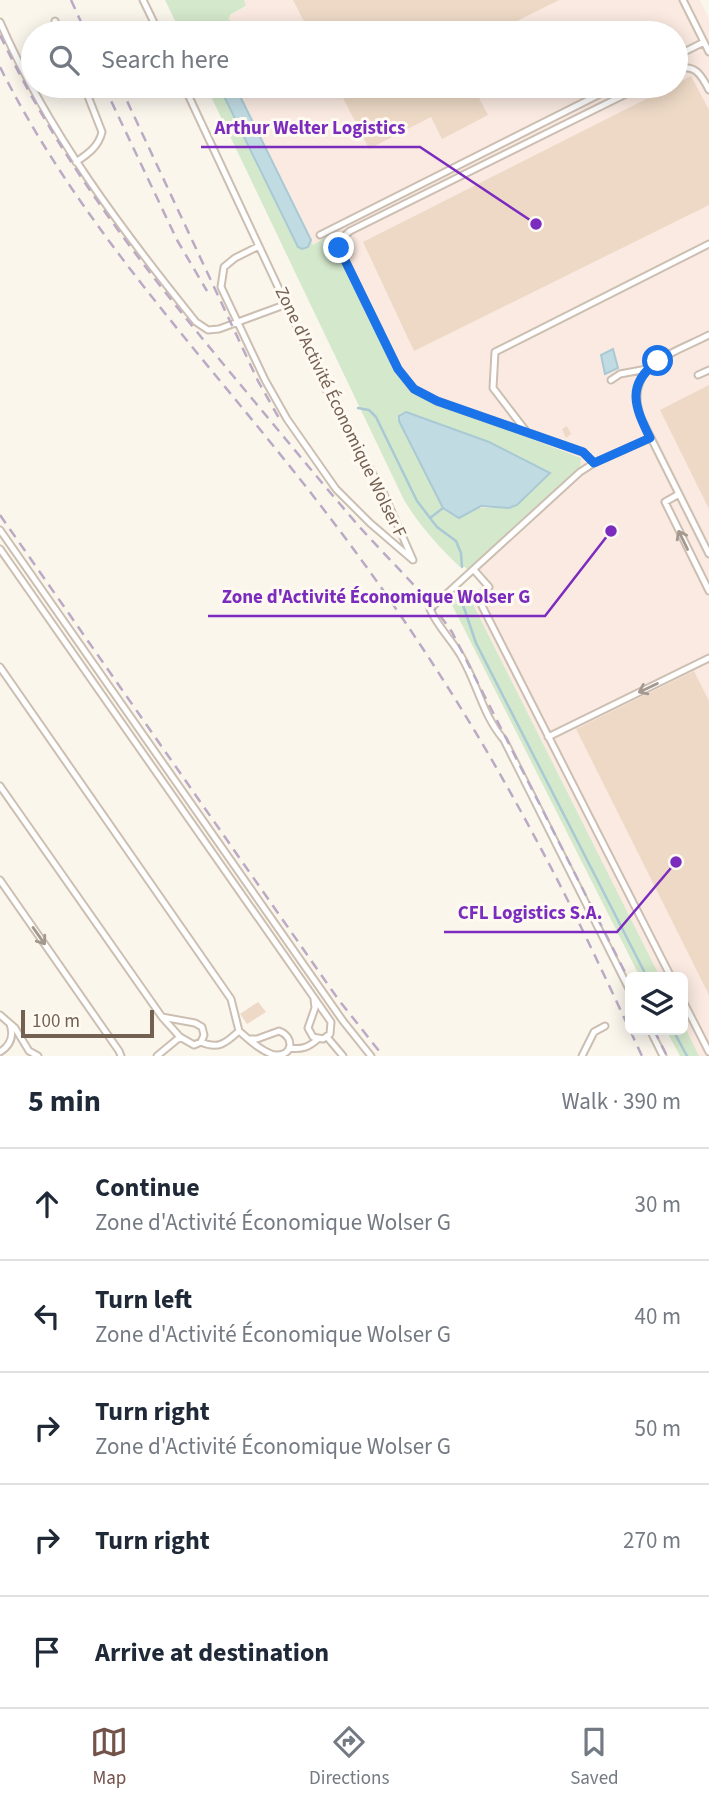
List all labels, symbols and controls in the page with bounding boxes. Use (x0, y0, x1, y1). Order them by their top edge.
search box (21, 21, 688, 98)
icon: search (45, 41, 83, 79)
text: Search here (101, 41, 229, 78)
callout: Arthur Welter Logistics (201, 107, 420, 147)
text: Arthur Welter Logistics (214, 115, 405, 142)
route end (323, 232, 354, 263)
street label: Zone d'Activité Économique Wolser F (269, 283, 412, 542)
route start (642, 345, 673, 376)
one-way arrow (676, 530, 690, 551)
callout: Zone d'Activité Économique Wolser G (208, 576, 545, 616)
text: Zone d'Activité Économique Wolser G (222, 584, 530, 611)
one-way arrow (638, 682, 659, 695)
callout: CFL Logistics S.A. (444, 892, 617, 932)
text: CFL Logistics S.A. (458, 900, 602, 927)
one-way arrow (32, 926, 46, 945)
map controls (625, 972, 688, 1035)
button: layers (625, 972, 688, 1035)
scale bar (21, 1007, 154, 1039)
text: 100 m (32, 1008, 80, 1035)
text: 5 min (28, 1080, 101, 1123)
text: Walk · 390 m (562, 1085, 681, 1118)
text: Continue (95, 1169, 200, 1206)
icon: ahead (28, 1185, 66, 1223)
text: 30 m (634, 1188, 681, 1221)
text: Zone d'Activité Économique Wolser G (95, 1206, 451, 1239)
text: Turn left (95, 1281, 192, 1318)
icon: left (28, 1297, 66, 1335)
text: 40 m (634, 1300, 681, 1333)
text: Zone d'Activité Économique Wolser G (95, 1318, 451, 1351)
text: Turn right (95, 1393, 210, 1430)
icon: right (28, 1409, 66, 1447)
text: 50 m (634, 1412, 681, 1445)
text: Zone d'Activité Économique Wolser G (95, 1430, 451, 1463)
icon: right (28, 1521, 66, 1559)
text: Turn right (95, 1522, 210, 1559)
text: 270 m (623, 1524, 681, 1557)
icon: arrive (28, 1633, 66, 1671)
text: Arrive at destination (95, 1634, 329, 1671)
tab: Map (90, 1723, 128, 1792)
tab: Directions (309, 1723, 389, 1792)
tab: Saved (570, 1723, 619, 1792)

